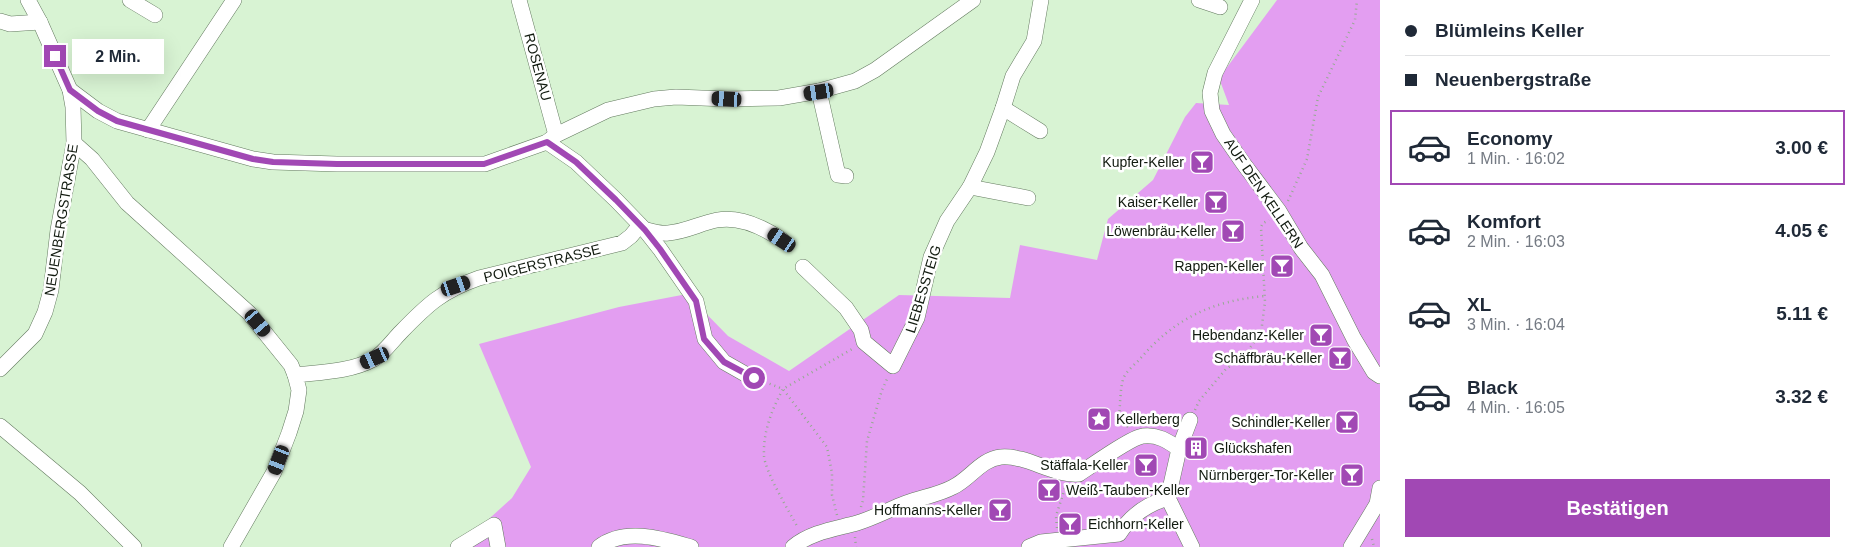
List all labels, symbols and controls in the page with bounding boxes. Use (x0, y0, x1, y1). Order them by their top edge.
text: Blümleins Keller (1435, 20, 1584, 41)
street label: ROSENAU (521, 31, 555, 103)
callout: 2 Min. (72, 38, 165, 74)
route end (44, 45, 66, 67)
text: 2 Min. (95, 48, 141, 65)
text: Neuenbergstraße (1435, 69, 1591, 90)
car (803, 82, 834, 102)
car (711, 91, 742, 107)
icon: car (1407, 125, 1452, 170)
text: Economy (1467, 128, 1553, 149)
street label: AUF DEN KELLERN (1221, 135, 1307, 251)
text: 3.00 € (1775, 137, 1828, 158)
street label: NEUENBERGSTRASSE (41, 143, 81, 297)
bar icon: Kupfer-Keller (1189, 149, 1215, 175)
text: 1 Min. · 16:02 (1467, 150, 1565, 167)
place label: Kupfer-Keller (1102, 154, 1184, 170)
bar icon: Kaiser-Keller (1203, 189, 1229, 215)
place label: Kaiser-Keller (1118, 194, 1198, 210)
icon: car (1407, 208, 1452, 253)
text: Komfort (1467, 211, 1541, 232)
bar icon: Löwenbräu-Keller (1220, 218, 1246, 244)
text: 4.05 € (1775, 220, 1828, 241)
place label: Löwenbräu-Keller (1106, 223, 1216, 239)
car (765, 225, 798, 255)
text: 2 Min. · 16:03 (1467, 233, 1565, 250)
street label: POIGERSTRASSE (482, 241, 602, 285)
street label: LIEBESSTEIG (902, 243, 944, 335)
bar icon: Rappen-Keller (1269, 253, 1295, 279)
place label: Rappen-Keller (1175, 258, 1264, 274)
car (439, 274, 472, 298)
icon: car (1407, 291, 1452, 336)
text: XL (1467, 294, 1491, 315)
text: 5.11 € (1776, 303, 1828, 324)
car (242, 307, 273, 339)
text: 3 Min. · 16:04 (1467, 316, 1565, 333)
bar icon: Hebendanz-Keller (1308, 322, 1334, 348)
place label: Hebendanz-Keller (1192, 327, 1304, 343)
car (358, 345, 391, 371)
bar icon: Schäffbräu-Keller (1327, 345, 1353, 371)
place label: Schäffbräu-Keller (1214, 350, 1322, 366)
route start (743, 367, 765, 389)
icon: car (1407, 374, 1452, 419)
text: Black (1467, 377, 1518, 398)
text: 3.32 € (1775, 386, 1828, 407)
text: 4 Min. · 16:05 (1467, 399, 1565, 416)
place icon: Kellerberg (1086, 406, 1112, 432)
bar icon: Schindler-Keller (1334, 409, 1360, 435)
place label: Kellerberg (1116, 411, 1180, 427)
place label: Schindler-Keller (1231, 414, 1330, 430)
building icon: Glückshafen (1183, 435, 1209, 461)
place label: Glückshafen (1214, 440, 1292, 456)
car (266, 443, 291, 477)
bar icon: Stäffala-Keller (1133, 452, 1159, 478)
place label: Stäffala-Keller (1040, 457, 1128, 473)
bar icon: Nürnberger-Tor-Keller (1339, 462, 1365, 488)
place label: Nürnberger-Tor-Keller (1199, 467, 1334, 483)
bar icon: Weiß-Tauben-Keller (1036, 477, 1062, 503)
button: Bestätigen (1405, 479, 1830, 537)
place label: Weiß-Tauben-Keller (1066, 482, 1190, 498)
bar icon: Hoffmanns-Keller (987, 497, 1013, 523)
place label: Hoffmanns-Keller (874, 502, 982, 518)
bar icon: Eichhorn-Keller (1057, 511, 1083, 537)
place label: Eichhorn-Keller (1088, 516, 1184, 532)

